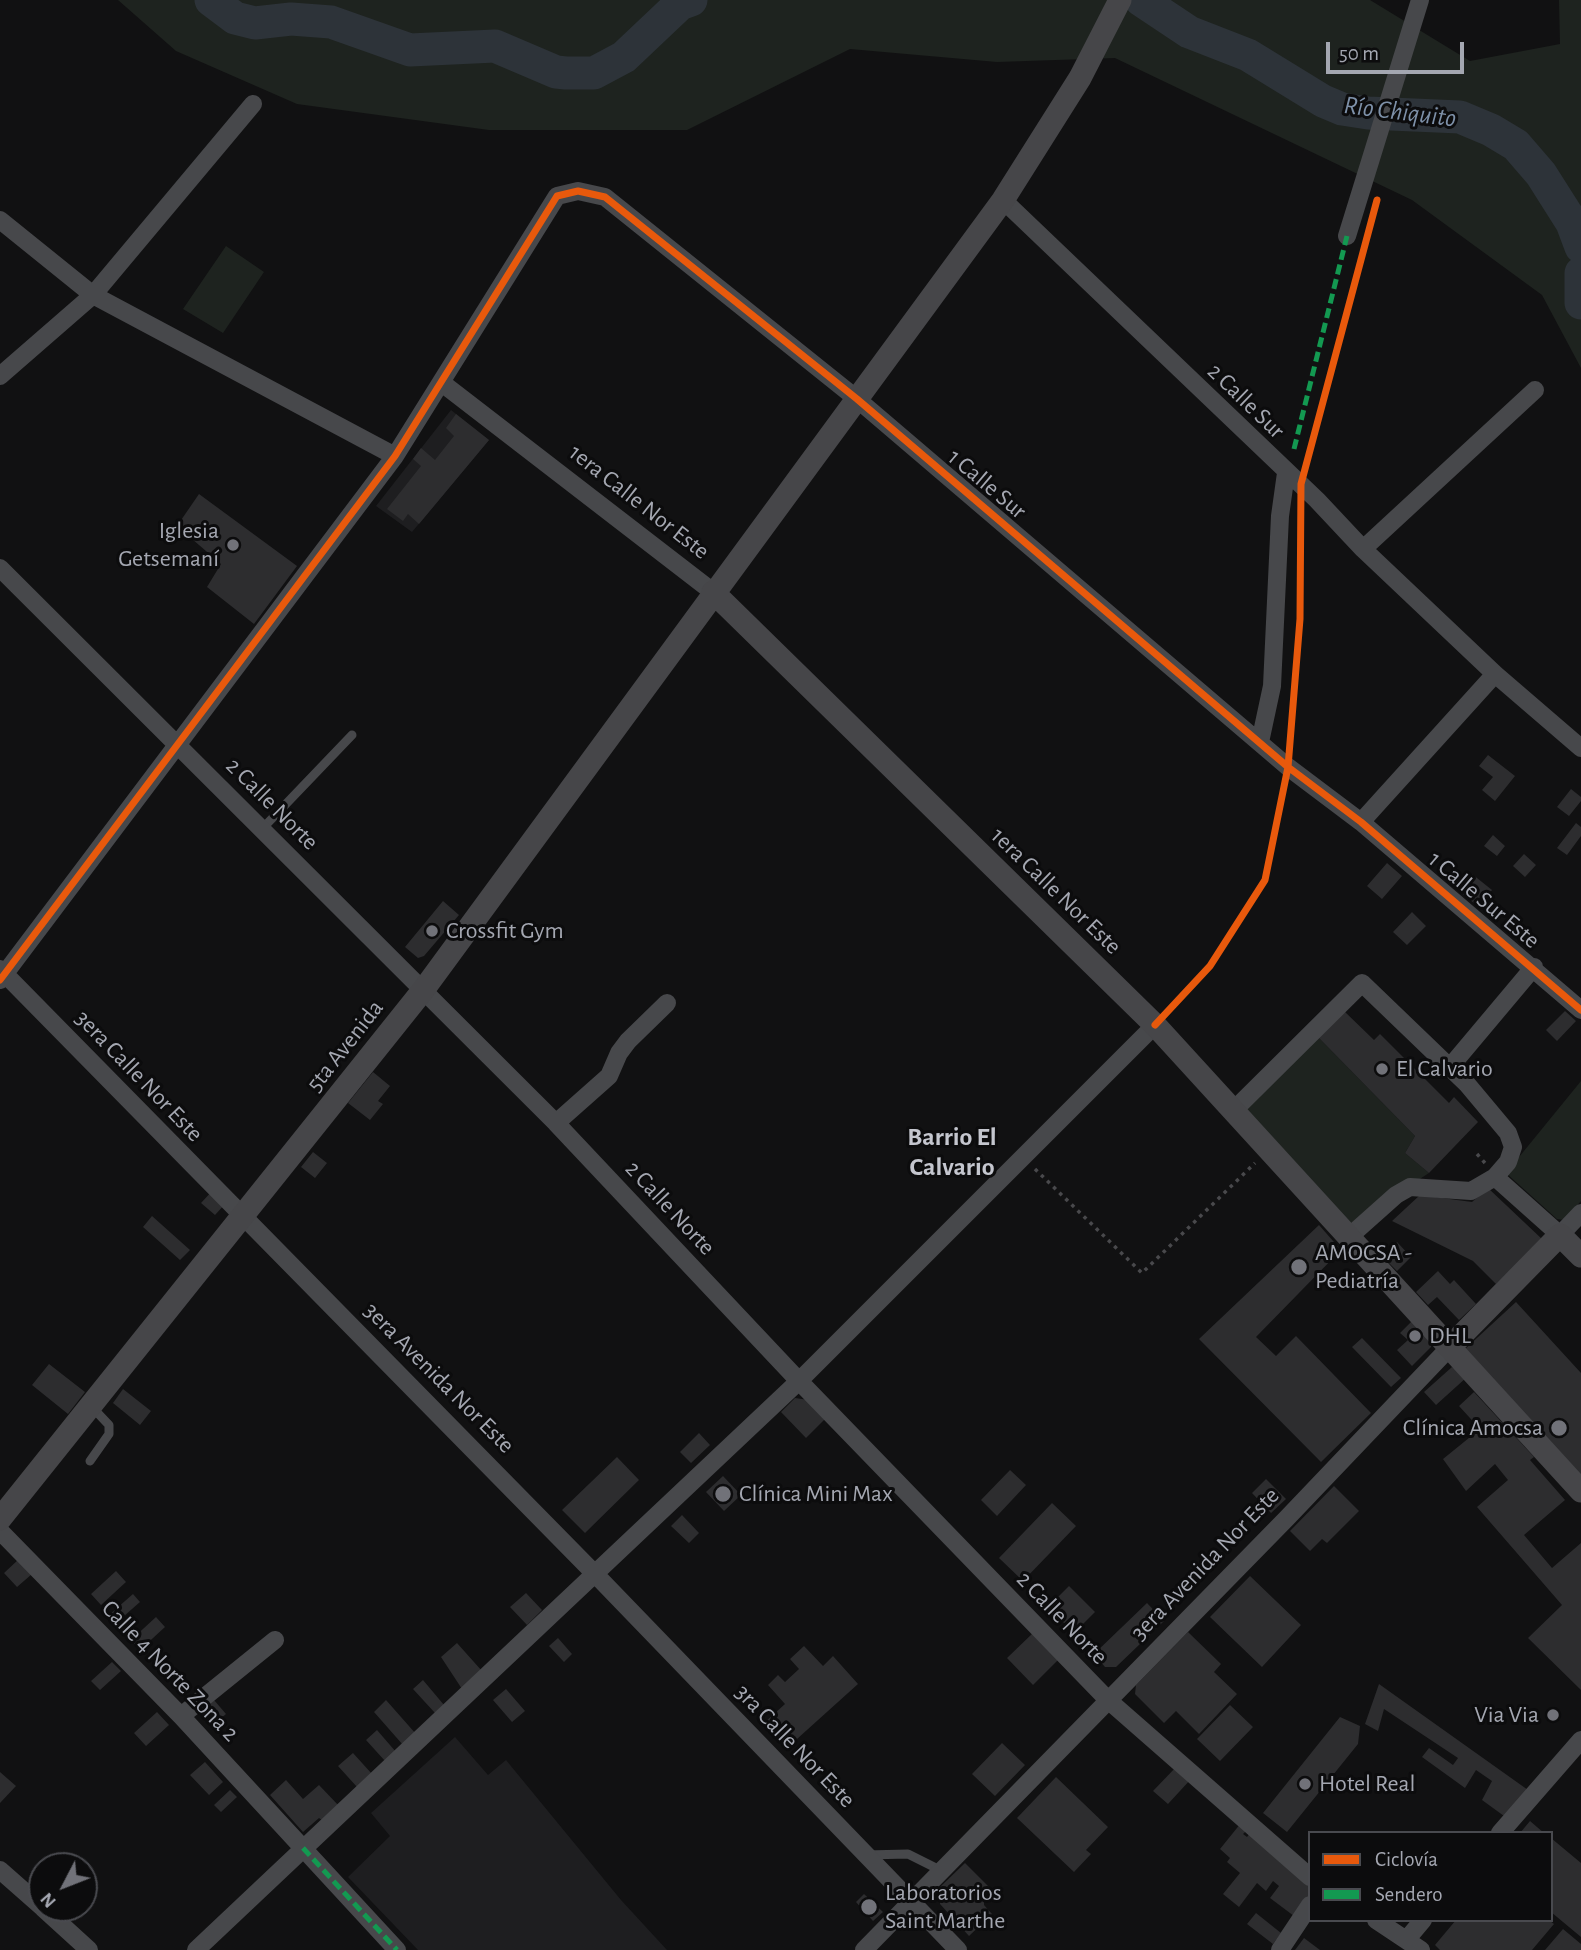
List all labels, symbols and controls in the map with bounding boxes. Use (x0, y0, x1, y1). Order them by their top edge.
scale bar (1329, 28, 1467, 72)
text: 50 m (1339, 43, 1379, 64)
water label: Río Chiquito (1342, 90, 1458, 134)
street label: 2 Calle Sur (1201, 357, 1291, 445)
street label: 1era Calle Nor Este (563, 438, 715, 566)
street label: 1 Calle Sur (942, 443, 1032, 525)
place label: Iglesia Getsemaní (118, 517, 219, 573)
marker: Iglesia Getsemaní (225, 537, 241, 553)
street label: 2 Calle Norte (220, 752, 324, 856)
street label: 1era Calle Nor Este (985, 821, 1127, 961)
street label: 1 Calle Sur Este (1422, 845, 1546, 955)
place label: Crossfit Gym (446, 917, 564, 945)
marker: Crossfit Gym (424, 923, 440, 939)
street label: 5ta Avenida (300, 994, 390, 1098)
street label: 3era Calle Nor Este (69, 1004, 209, 1148)
place label: El Calvario (1396, 1055, 1493, 1083)
marker: El Calvario (1374, 1061, 1390, 1077)
district label: Barrio El Calvario (907, 1121, 997, 1182)
street label: 2 Calle Norte (619, 1155, 721, 1261)
place label: AMOCSA - Pediatría (1315, 1239, 1412, 1295)
marker: AMOCSA - Pediatría (1289, 1257, 1309, 1277)
street label: 3era Avenida Nor Este (358, 1297, 520, 1459)
place label: DHL (1429, 1322, 1471, 1350)
marker: DHL (1407, 1328, 1423, 1344)
place label: Clínica Amocsa (1403, 1414, 1543, 1442)
marker: Clínica Amocsa (1549, 1418, 1569, 1438)
place label: Clínica Mini Max (739, 1480, 893, 1508)
street label: 3era Avenida Nor Este (1125, 1482, 1285, 1646)
marker: Clínica Mini Max (713, 1484, 733, 1504)
street label: 2 Calle Norte (1010, 1565, 1114, 1671)
street label: Calle 4 Norte Zona 2 (95, 1594, 245, 1748)
street label: 3ra Calle Nor Este (729, 1678, 861, 1814)
place label: Via Via (1474, 1701, 1539, 1729)
marker: Via Via (1545, 1707, 1561, 1723)
place label: Hotel Real (1319, 1770, 1416, 1798)
marker: Hotel Real (1297, 1776, 1313, 1792)
legend (1308, 1831, 1553, 1922)
text: Ciclovía (1375, 1849, 1438, 1870)
north arrow (28, 1852, 98, 1922)
place label: Laboratorios Saint Marthe (885, 1879, 1005, 1935)
text: Sendero (1375, 1884, 1443, 1905)
text: N (37, 1889, 60, 1911)
marker: Laboratorios Saint Marthe (859, 1897, 879, 1917)

